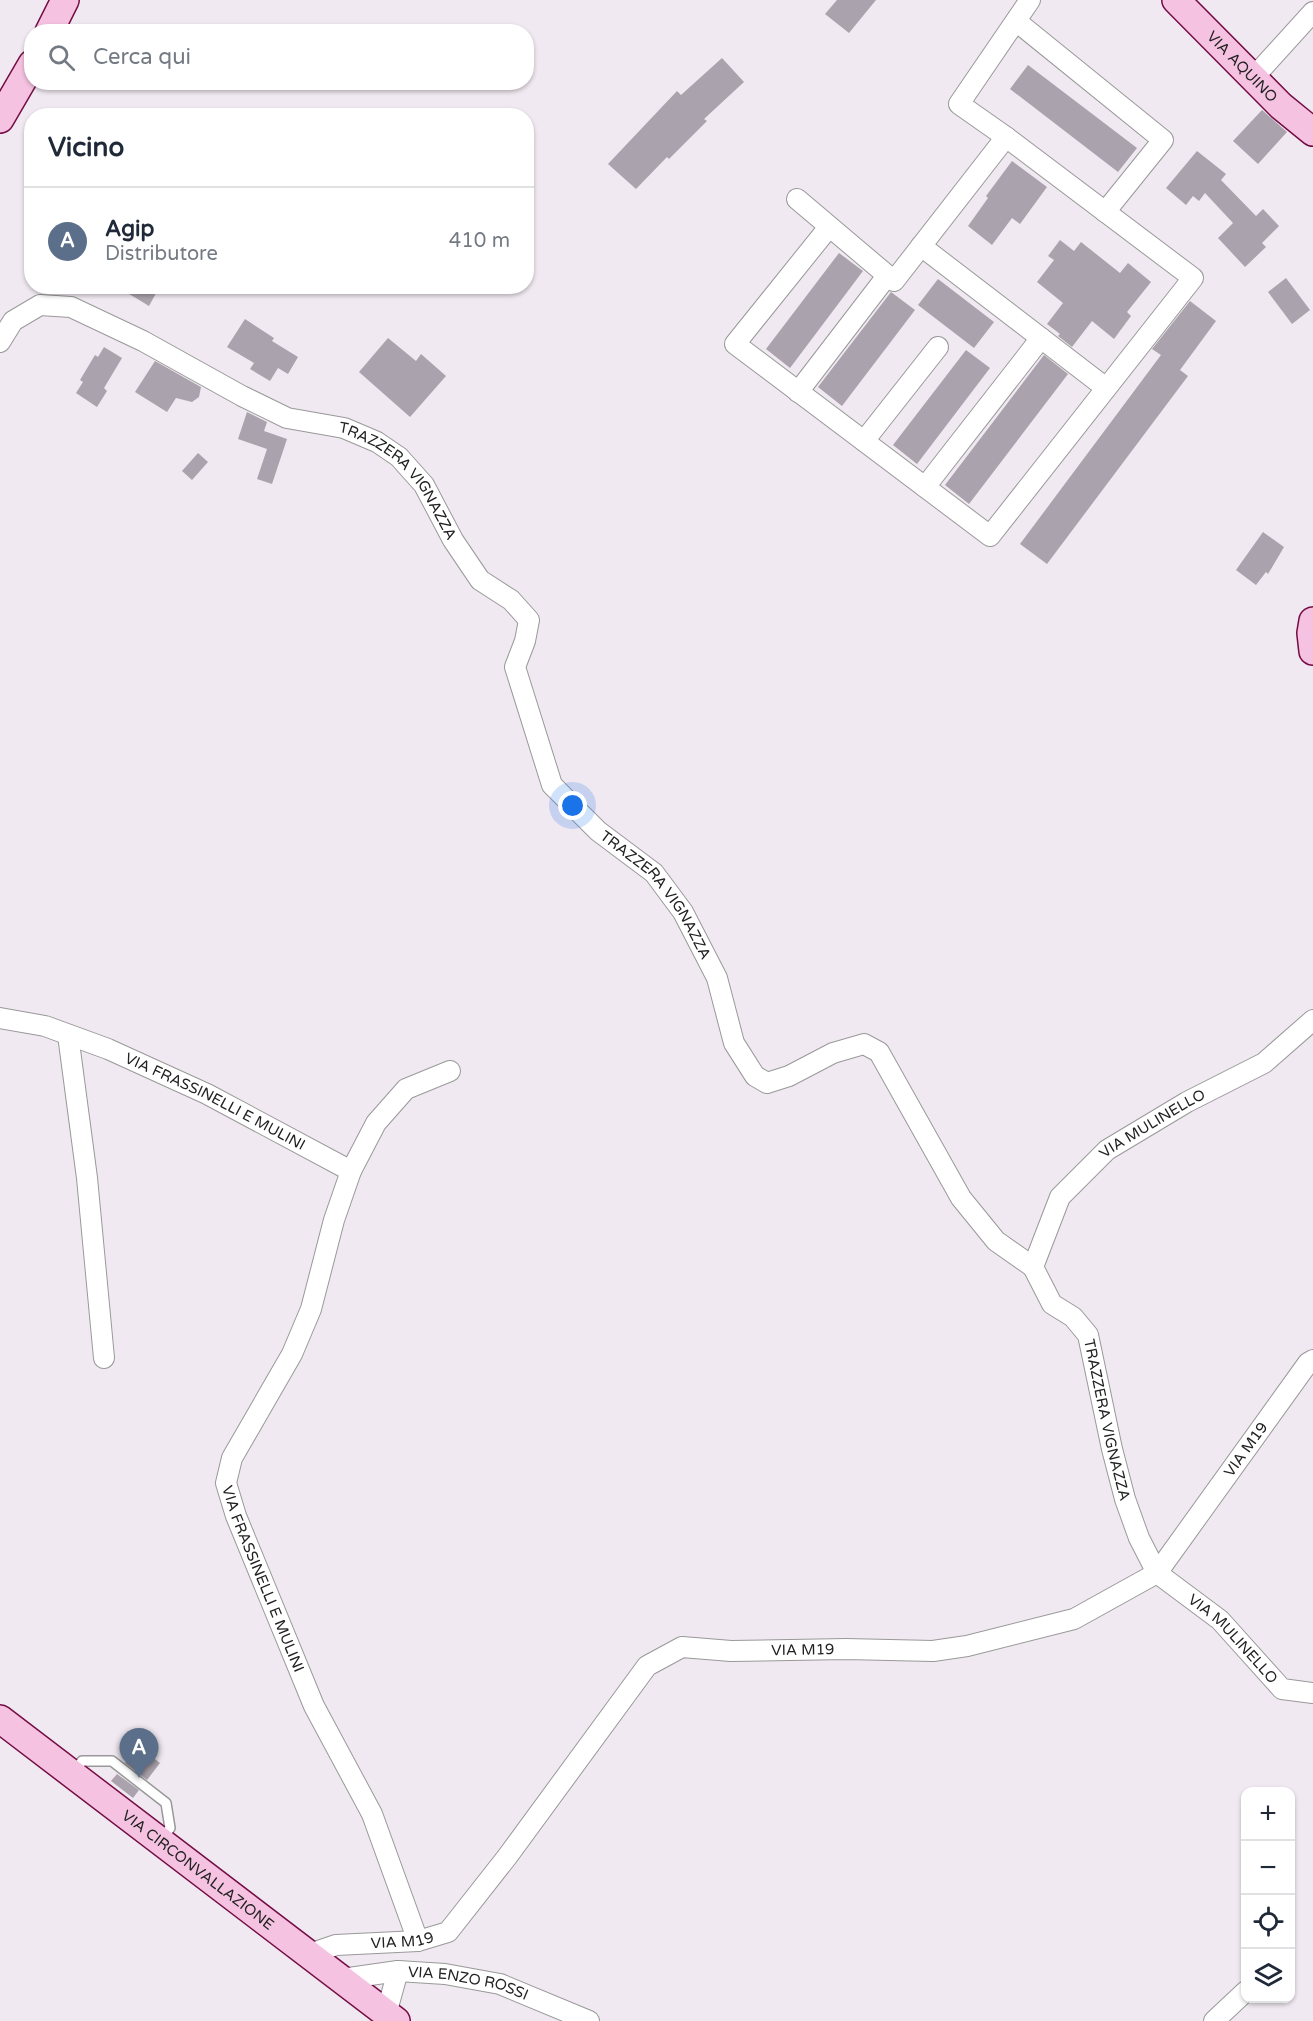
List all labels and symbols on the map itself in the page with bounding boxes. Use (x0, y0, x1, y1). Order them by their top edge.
street label: VIA AQUINO (1203, 27, 1281, 106)
street label: TRAZZERA VIGNAZZA (338, 418, 460, 543)
your location (558, 791, 587, 820)
street label: TRAZZERA VIGNAZZA (597, 827, 715, 962)
street label: VIA FRASSINELLI E MULINI (122, 1049, 308, 1154)
street label: VIA MULINELLO (1095, 1085, 1208, 1162)
street label: TRAZZERA VIGNAZZA (1080, 1337, 1134, 1503)
street label: VIA M19 (1220, 1419, 1272, 1480)
street label: VIA FRASSINELLI E MULINI (218, 1483, 308, 1675)
street label: VIA MULINELLO (1185, 1590, 1282, 1687)
street label: VIA M19 (771, 1640, 835, 1659)
pin: A (120, 1728, 158, 1778)
street label: VIA CIRCONVALLAZIONE (118, 1806, 278, 1934)
street label: VIA M19 (370, 1928, 436, 1952)
street label: VIA ENZO ROSSI (407, 1963, 531, 2004)

